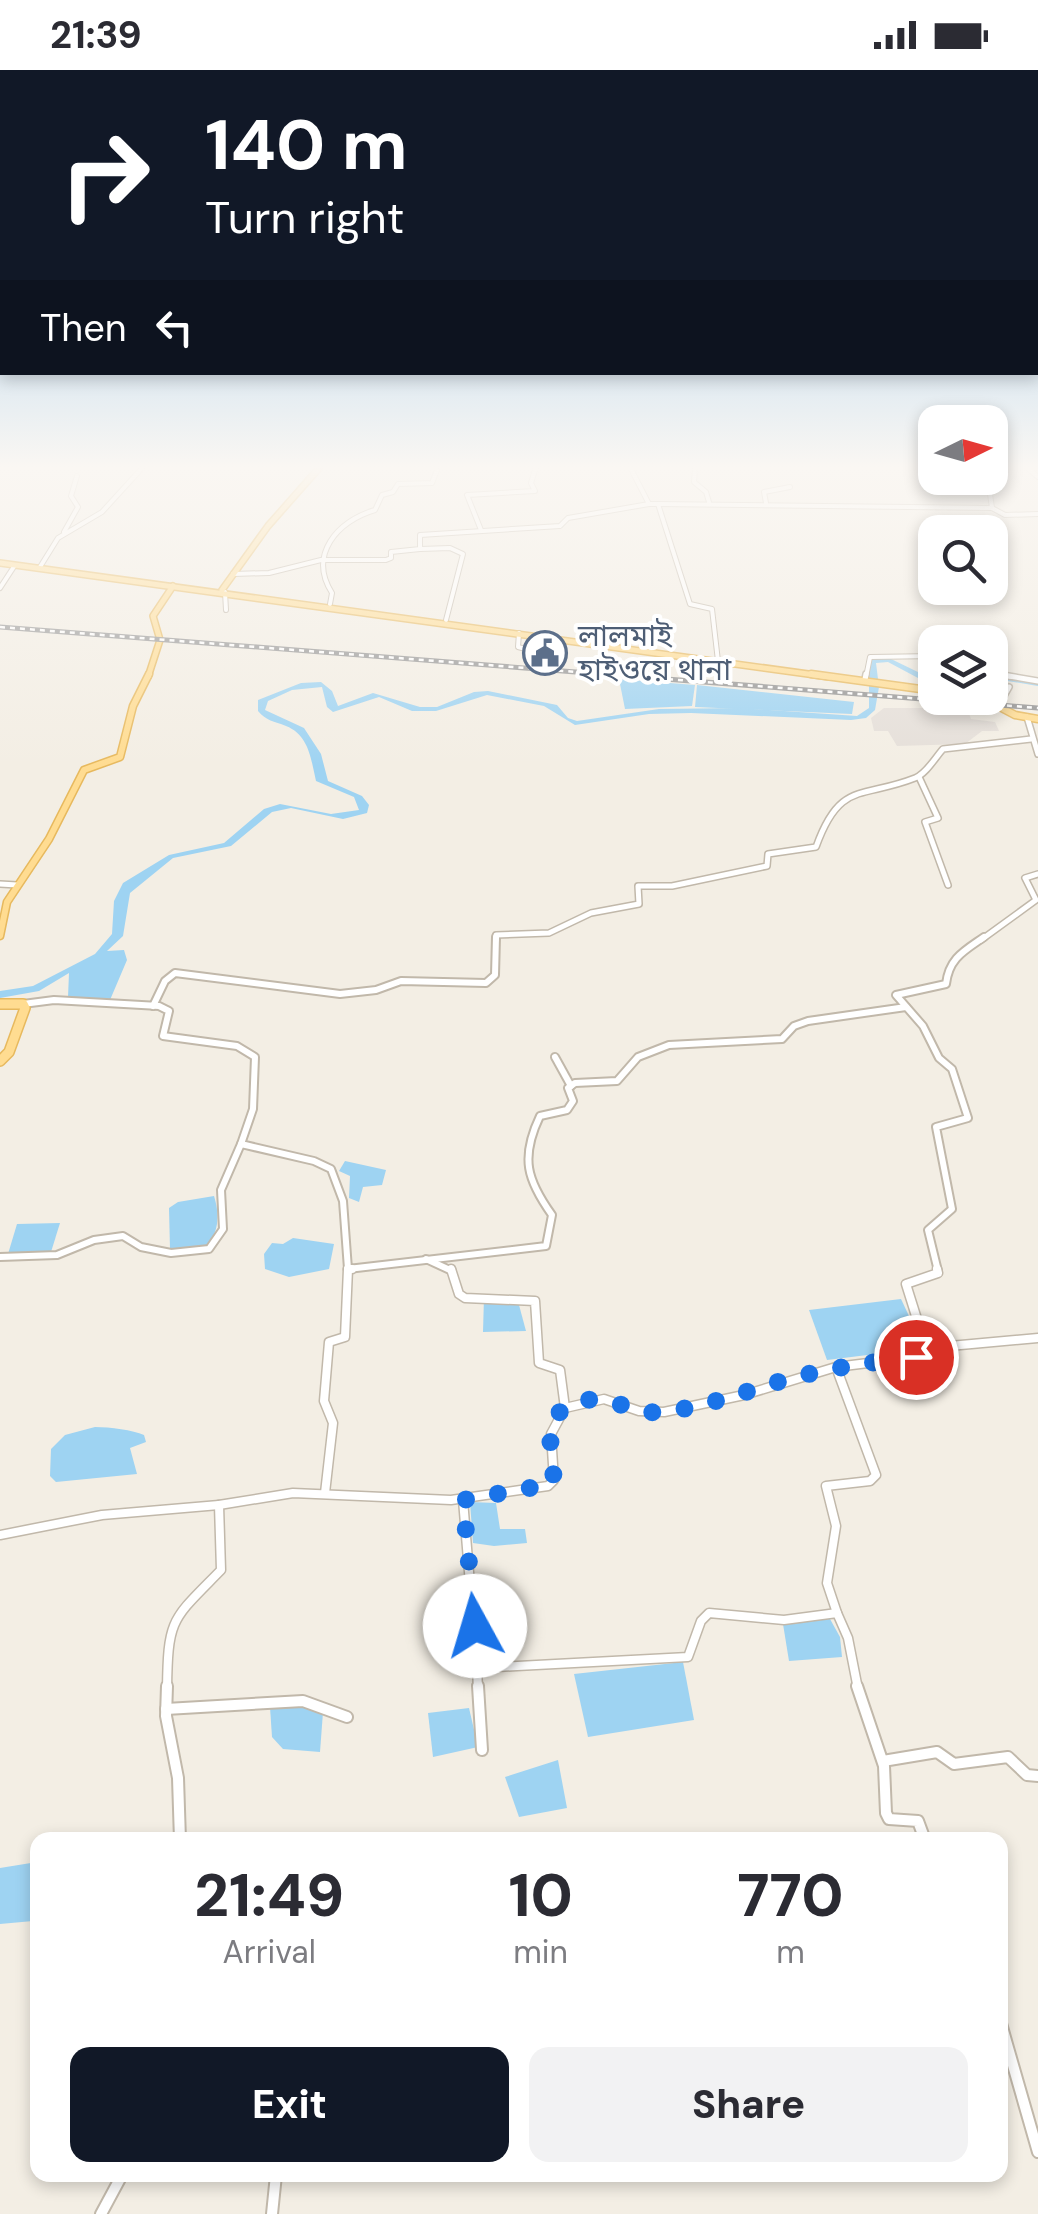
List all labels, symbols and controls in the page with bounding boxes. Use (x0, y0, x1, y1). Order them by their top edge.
text: 21:39 (50, 10, 142, 60)
text: 140 m (205, 100, 408, 191)
icon: right (40, 110, 170, 240)
text: Turn right (205, 188, 404, 247)
icon: left (147, 300, 202, 355)
text: Then (40, 303, 127, 353)
north arrow (918, 405, 1008, 495)
map controls (918, 405, 1008, 715)
button: search (918, 515, 1008, 605)
place label: লালমাই হাইওয়ে থানা (577, 616, 732, 689)
button: layers (918, 625, 1008, 715)
public building icon: লালমাই হাইওয়ে থানা (522, 630, 568, 676)
pin (874, 1315, 959, 1400)
icon: arrive (889, 1330, 944, 1385)
position arrow (423, 1574, 527, 1678)
text: 21:49 (194, 1856, 344, 1935)
text: 10 (508, 1856, 573, 1935)
text: 770 (737, 1856, 844, 1935)
text: Arrival (223, 1931, 316, 1973)
text: min (513, 1931, 568, 1973)
text: m (776, 1931, 805, 1973)
button: Exit (70, 2047, 509, 2162)
button: Share (529, 2047, 968, 2162)

